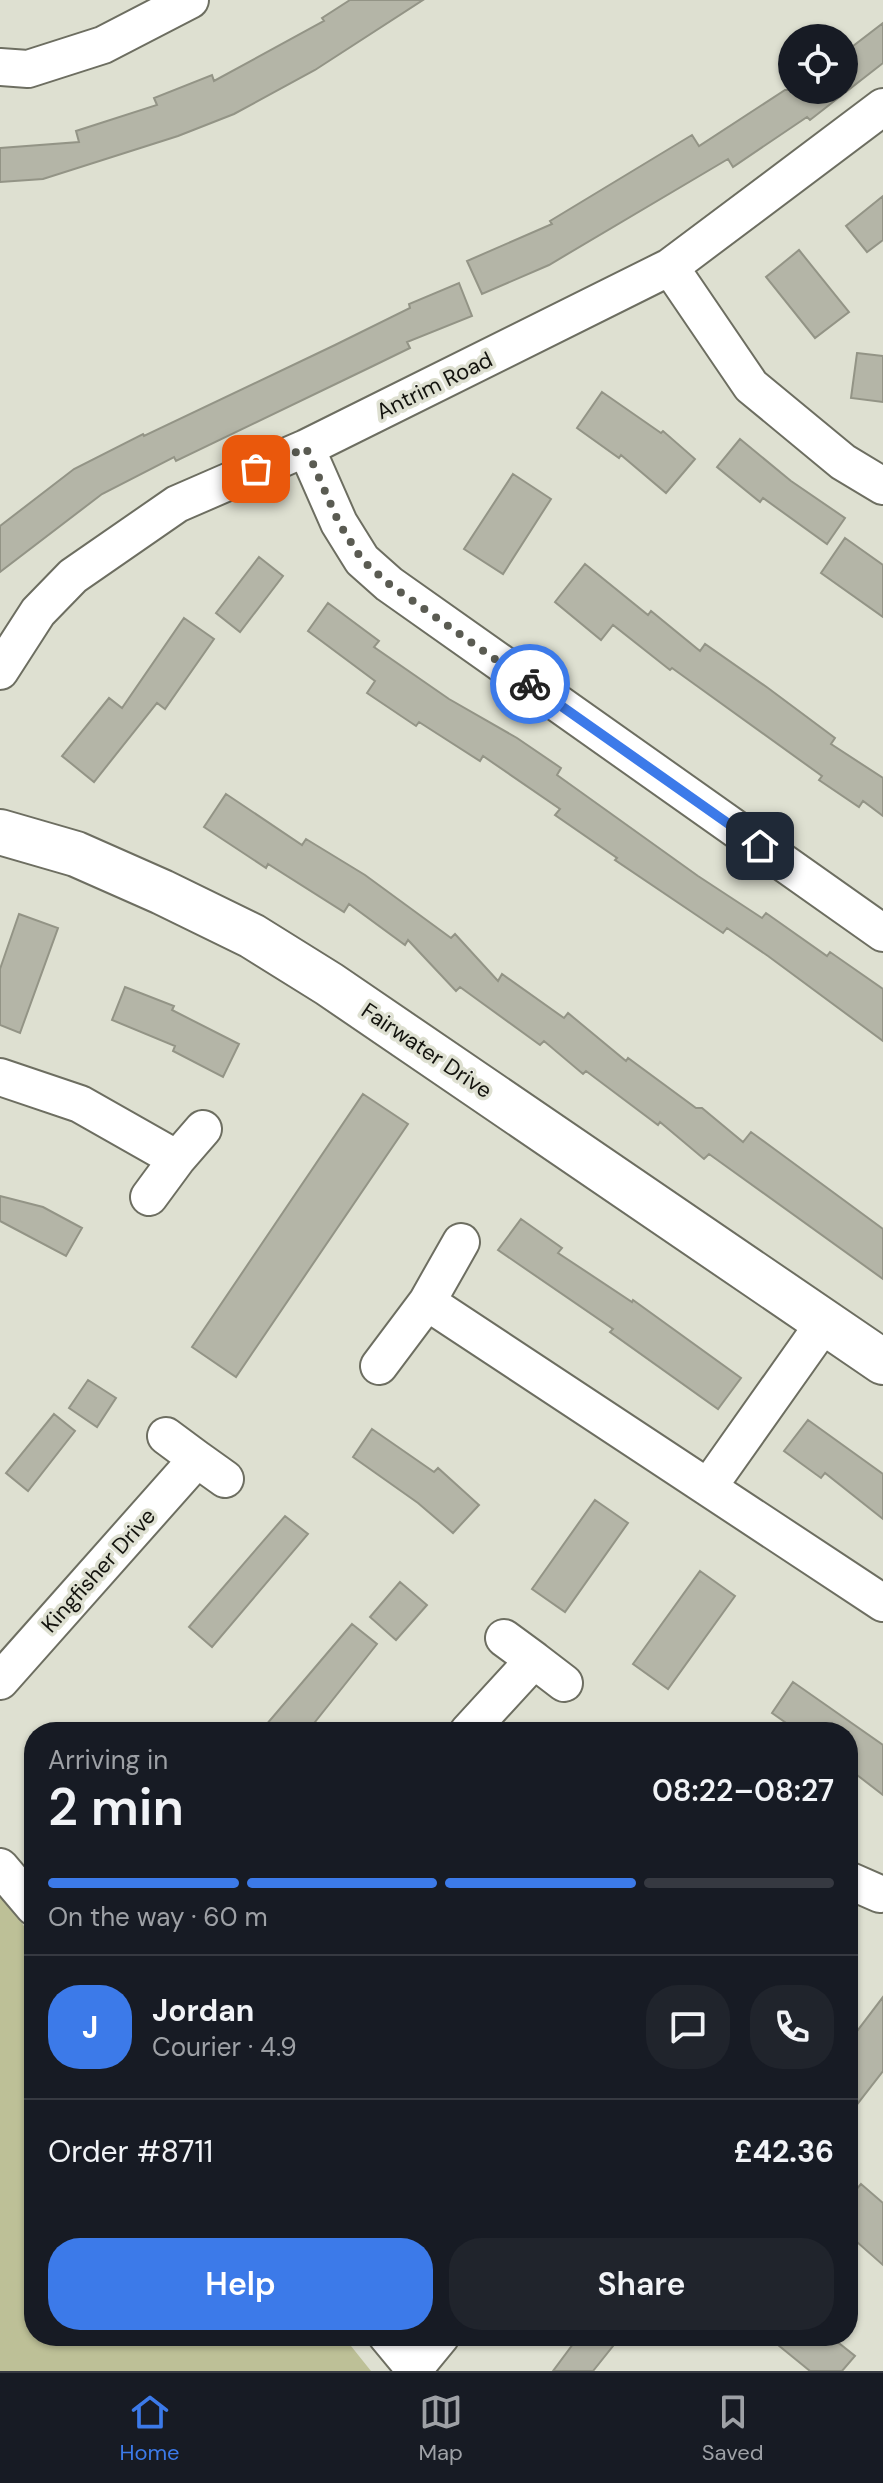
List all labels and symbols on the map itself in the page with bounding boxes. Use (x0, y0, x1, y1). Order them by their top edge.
street label: Antrim Road (371, 345, 497, 426)
pin (222, 435, 290, 503)
courier (490, 644, 570, 724)
pin (726, 812, 794, 880)
street label: Fairwater Drive (356, 996, 498, 1105)
street label: Kingfisher Drive (35, 1502, 162, 1639)

